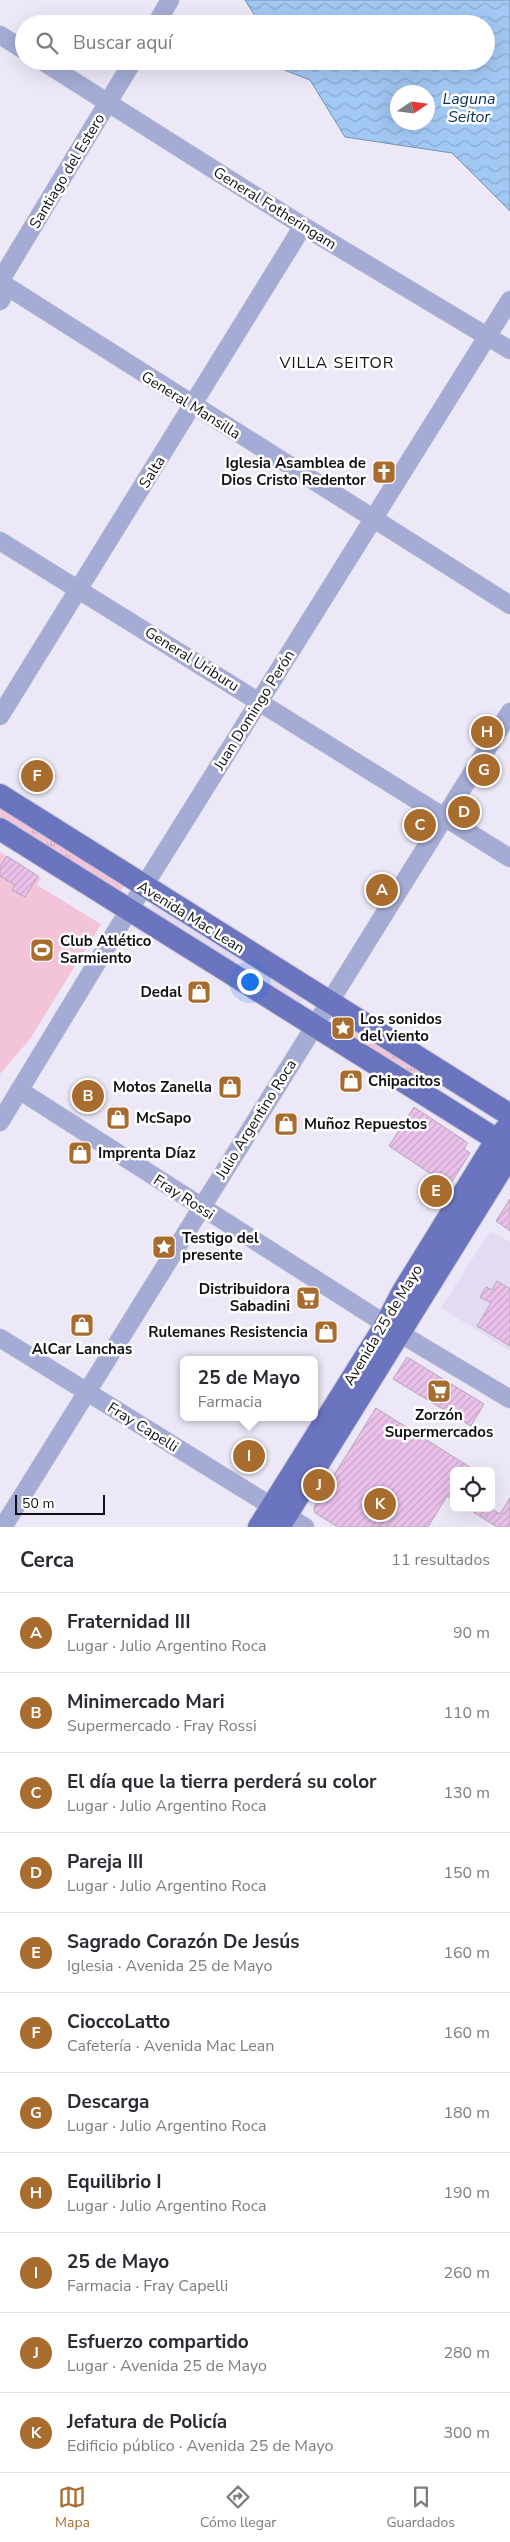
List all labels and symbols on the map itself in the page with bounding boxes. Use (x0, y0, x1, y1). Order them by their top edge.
north arrow (390, 85, 435, 130)
water label: Laguna Seitor (442, 88, 496, 128)
street label: Santiago del Estero (25, 110, 109, 232)
street label: General Fotheringam (210, 162, 340, 254)
district label: VILLA SEITOR (278, 352, 395, 374)
street label: General Mansilla (137, 366, 245, 444)
street label: Salta (134, 452, 170, 492)
place label: Iglesia Asamblea de Dios Cristo Redentor (221, 453, 366, 490)
church icon: Iglesia Asamblea de Dios Cristo Redentor (371, 459, 397, 485)
street label: General Uriburu (141, 622, 243, 696)
street label: Juan Domingo Perón (208, 646, 299, 775)
pin: H (471, 713, 503, 751)
pin: G (468, 751, 500, 789)
pin: F (21, 757, 53, 795)
pin: D (448, 793, 480, 831)
pin: C (404, 806, 436, 844)
pin: A (366, 871, 398, 909)
street label: Avenida Mac Lean (134, 876, 248, 958)
place label: Club Atlético Sarmiento (60, 931, 152, 968)
sports icon: Club Atlético Sarmiento (29, 937, 55, 963)
your location (237, 969, 263, 995)
shop icon: Dedal (186, 979, 212, 1005)
place label: Dedal (140, 982, 182, 1002)
place label: Los sonidos del viento (360, 1009, 442, 1046)
place icon: Los sonidos del viento (330, 1015, 356, 1041)
street label: Julio Argentino Roca (211, 1055, 301, 1183)
shop icon: Chipacitos (338, 1068, 364, 1094)
place label: Chipacitos (368, 1071, 441, 1091)
shop icon: Motos Zanella (217, 1074, 243, 1100)
pin: B (72, 1077, 104, 1115)
place label: Motos Zanella (113, 1077, 212, 1097)
shop icon: McSapo (105, 1105, 131, 1131)
place label: McSapo (136, 1108, 192, 1128)
shop icon: Muñoz Repuestos (273, 1111, 299, 1137)
place label: Muñoz Repuestos (304, 1114, 427, 1134)
shop icon: Imprenta Díaz (67, 1140, 93, 1166)
place label: Imprenta Díaz (98, 1143, 196, 1163)
street label: Fray Rossi (150, 1170, 218, 1224)
pin: E (420, 1172, 452, 1210)
place label: Testigo del presente (182, 1228, 259, 1265)
place icon: Testigo del presente (151, 1234, 177, 1260)
street label: Avenida 25 de Mayo (339, 1261, 427, 1389)
place label: Distribuidora Sabadini (199, 1279, 290, 1316)
supermarket icon: Distribuidora Sabadini (295, 1285, 321, 1311)
shop icon: AlCar Lanchas (69, 1312, 95, 1338)
shop icon: Rulemanes Resistencia (313, 1319, 339, 1345)
place label: Rulemanes Resistencia (148, 1322, 308, 1342)
place label: AlCar Lanchas (32, 1339, 132, 1359)
supermarket icon: Zorzón Supermercados (426, 1378, 452, 1404)
street label: Fray Capelli (104, 1397, 182, 1457)
place label: Zorzón Supermercados (385, 1405, 493, 1442)
pin: I (233, 1437, 265, 1475)
pin: J (303, 1466, 335, 1504)
pin: K (364, 1485, 396, 1523)
scale bar (15, 1492, 105, 1515)

